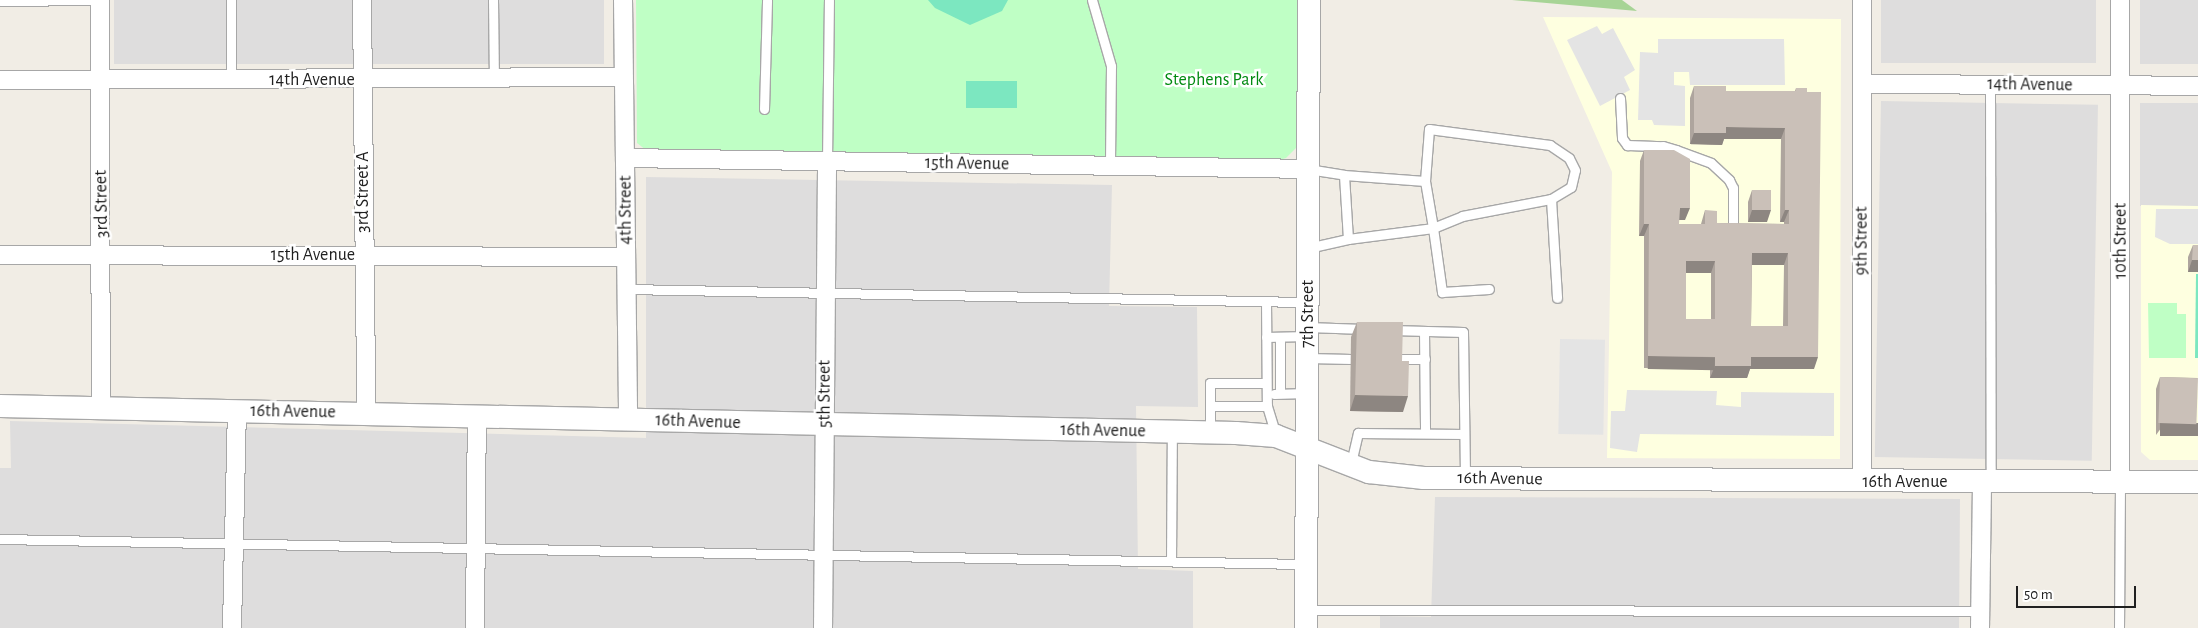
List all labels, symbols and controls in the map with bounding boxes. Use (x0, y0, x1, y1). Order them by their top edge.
street label: 14th Avenue (269, 69, 355, 91)
park label: Stephens Park (1164, 69, 1264, 91)
street label: 14th Avenue (1987, 73, 2073, 97)
street label: 3rd Street A (352, 151, 374, 233)
street label: 15th Avenue (925, 152, 1009, 176)
street label: 3rd Street (91, 170, 113, 238)
street label: 4th Street (615, 175, 637, 245)
street label: 10th Street (2110, 203, 2132, 279)
street label: 9th Street (1851, 207, 1873, 275)
street label: 15th Avenue (271, 244, 355, 266)
street label: 7th Street (1297, 280, 1319, 348)
street label: 5th Street (814, 360, 836, 428)
street label: 16th Avenue (250, 400, 336, 424)
street label: 16th Avenue (655, 410, 741, 434)
street label: 16th Avenue (1060, 419, 1146, 443)
street label: 16th Avenue (1457, 467, 1543, 491)
street label: 16th Avenue (1862, 471, 1948, 493)
scale bar (2018, 576, 2138, 608)
text: 50 m (2024, 587, 2053, 602)

